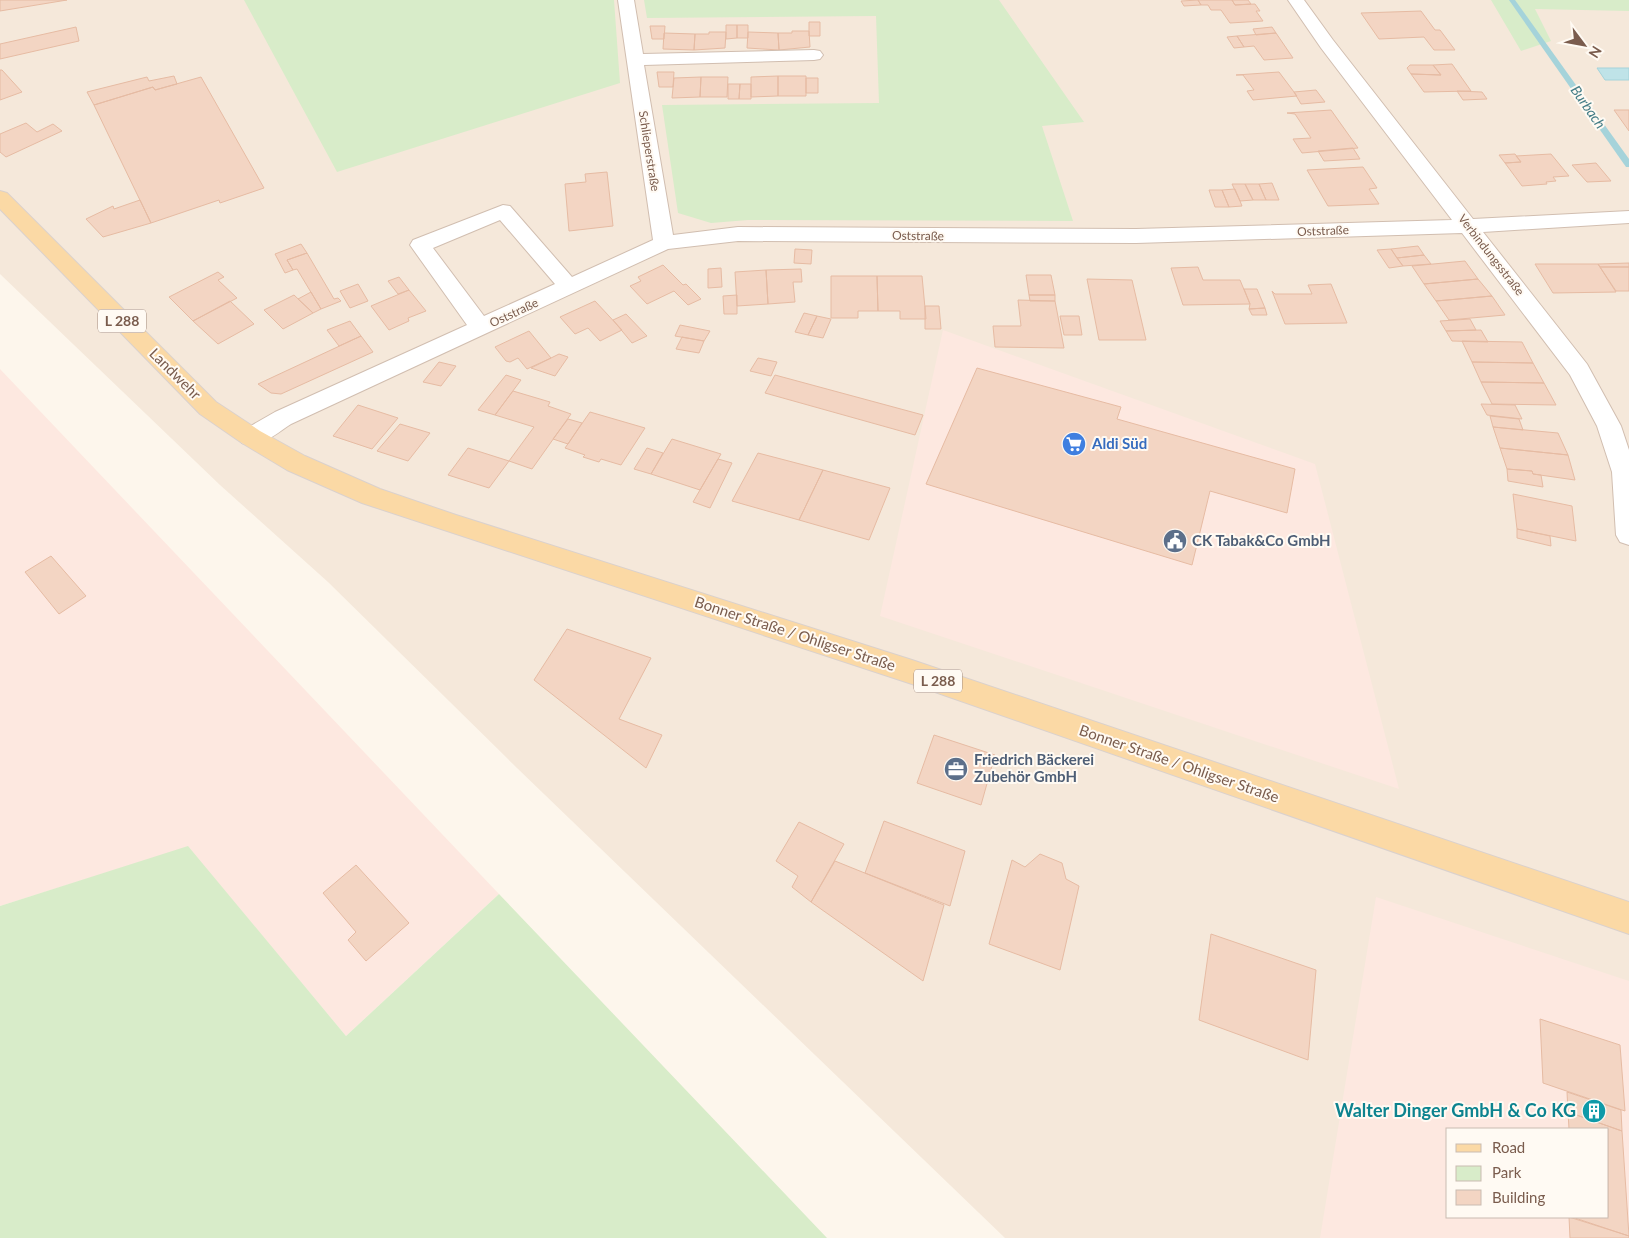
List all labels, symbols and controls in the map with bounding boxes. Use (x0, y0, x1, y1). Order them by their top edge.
north arrow (1559, 20, 1609, 70)
text: N (1585, 43, 1606, 61)
water label: Burbach (1567, 82, 1609, 132)
street label: Schlieperstraße (636, 110, 663, 192)
street label: Verbindungsstraße (1455, 211, 1528, 298)
street label: Oststraße (1297, 222, 1349, 239)
street label: Oststraße (892, 228, 944, 243)
street label: Oststraße (487, 295, 541, 330)
road number: L 288 (98, 310, 146, 332)
street label: Landwehr (146, 344, 206, 403)
supermarket icon: Aldi Süd (1061, 431, 1087, 457)
place label: Aldi Süd (1091, 434, 1147, 452)
public building icon: CK Tabak&Co GmbH (1162, 528, 1188, 554)
place label: CK Tabak&Co GmbH (1192, 531, 1331, 549)
street label: Bonner Straße / Ohligser Straße (693, 592, 898, 674)
road number: L 288 (914, 669, 962, 692)
street label: Bonner Straße / Ohligser Straße (1077, 720, 1282, 806)
place label: Friedrich Bäckerei Zubehör GmbH (974, 750, 1094, 785)
office icon: Friedrich Bäckerei Zubehör GmbH (943, 756, 969, 782)
building icon: Walter Dinger GmbH & Co KG (1581, 1098, 1607, 1124)
place label: Walter Dinger GmbH & Co KG (1335, 1099, 1576, 1121)
legend (1446, 1128, 1609, 1218)
text: Road (1492, 1138, 1525, 1156)
text: Park (1492, 1163, 1522, 1181)
text: Building (1492, 1188, 1545, 1206)

